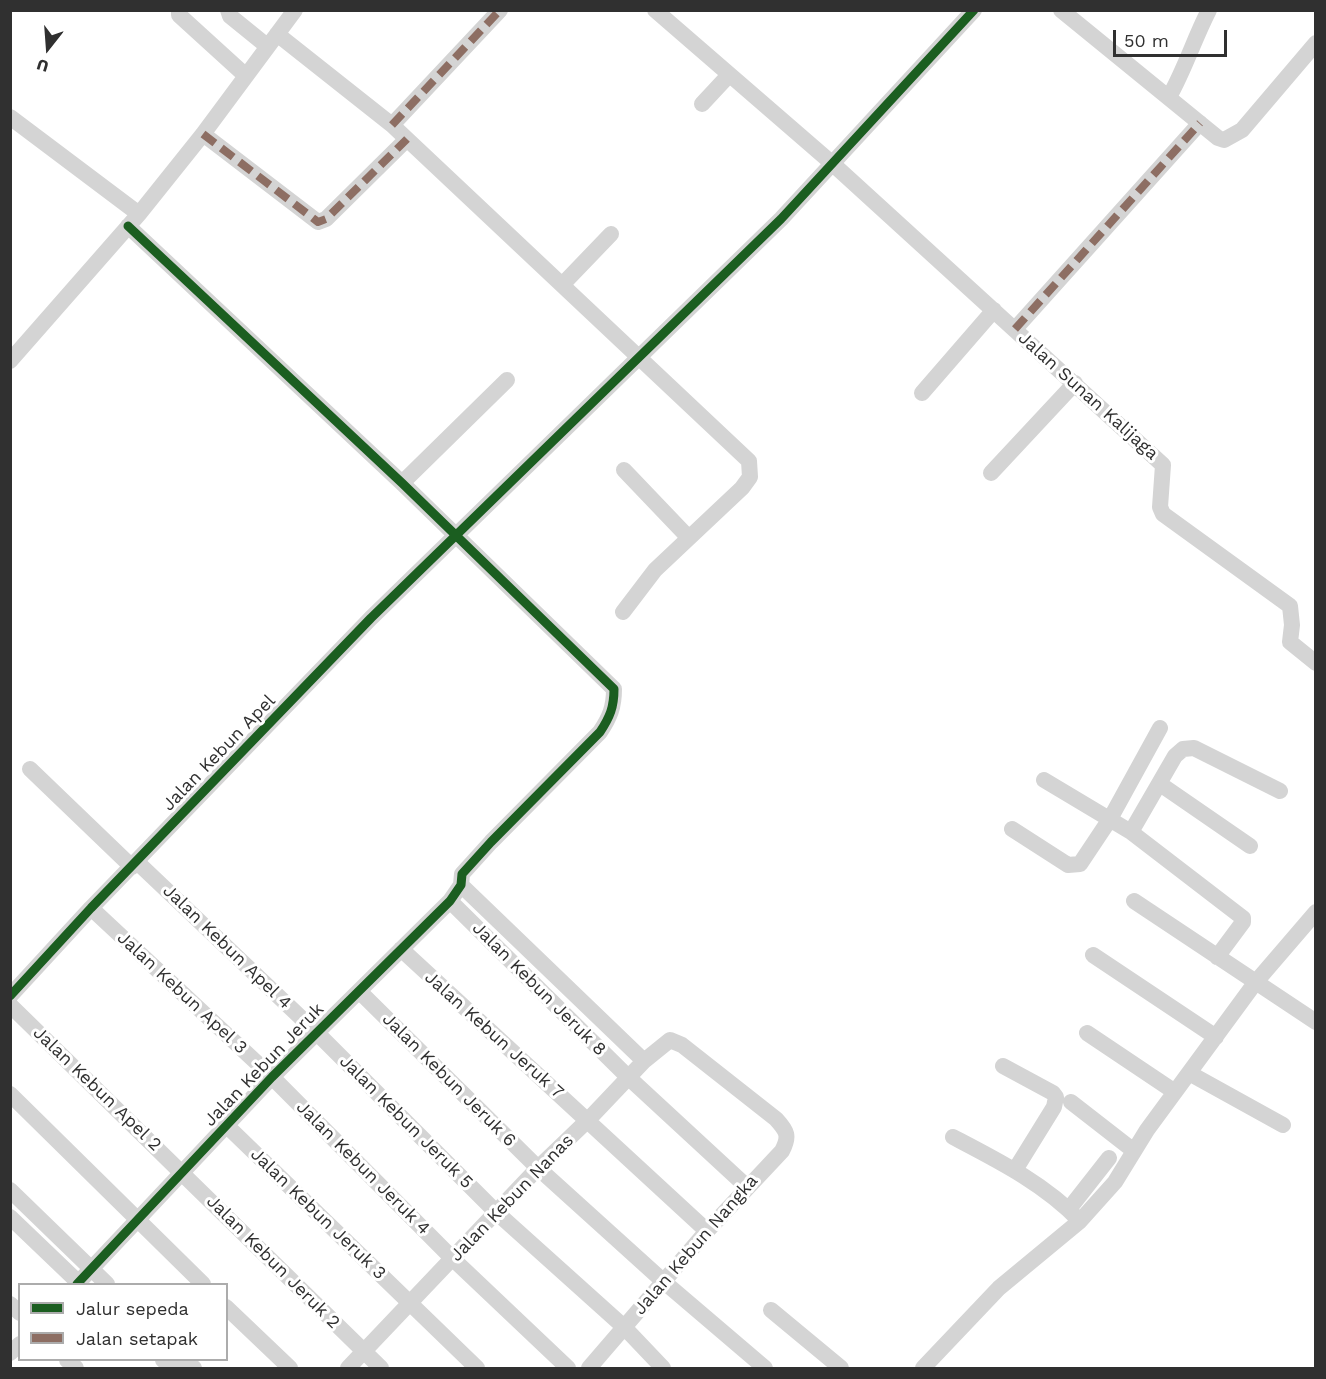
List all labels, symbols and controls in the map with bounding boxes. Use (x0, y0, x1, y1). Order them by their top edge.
north arrow (18, 18, 78, 78)
scale bar (1116, 18, 1230, 56)
text: 50 m (1124, 30, 1169, 51)
text: U (34, 55, 51, 76)
street label: Jalan Sunan Kalijaga (1014, 327, 1162, 465)
street label: Jalan Kebun Apel (158, 690, 280, 816)
street label: Jalan Kebun Apel 4 (158, 880, 296, 1014)
street label: Jalan Kebun Jeruk 8 (468, 918, 610, 1060)
street label: Jalan Kebun Apel 3 (113, 927, 251, 1059)
street label: Jalan Kebun Jeruk 7 (420, 967, 568, 1103)
street label: Jalan Kebun Jeruk (200, 999, 328, 1131)
street label: Jalan Kebun Jeruk 6 (378, 1009, 520, 1151)
street label: Jalan Kebun Apel 2 (28, 1022, 166, 1156)
street label: Jalan Kebun Jeruk 5 (335, 1051, 477, 1193)
street label: Jalan Kebun Jeruk 4 (292, 1097, 434, 1239)
street label: Jalan Kebun Nanas (446, 1130, 578, 1266)
street label: Jalan Kebun Jeruk 3 (246, 1144, 390, 1284)
street label: Jalan Kebun Nangka (629, 1171, 763, 1319)
street label: Jalan Kebun Jeruk 2 (202, 1191, 344, 1333)
legend (18, 1283, 228, 1361)
text: Jalur sepeda (76, 1298, 189, 1319)
text: Jalan setapak (76, 1328, 198, 1349)

